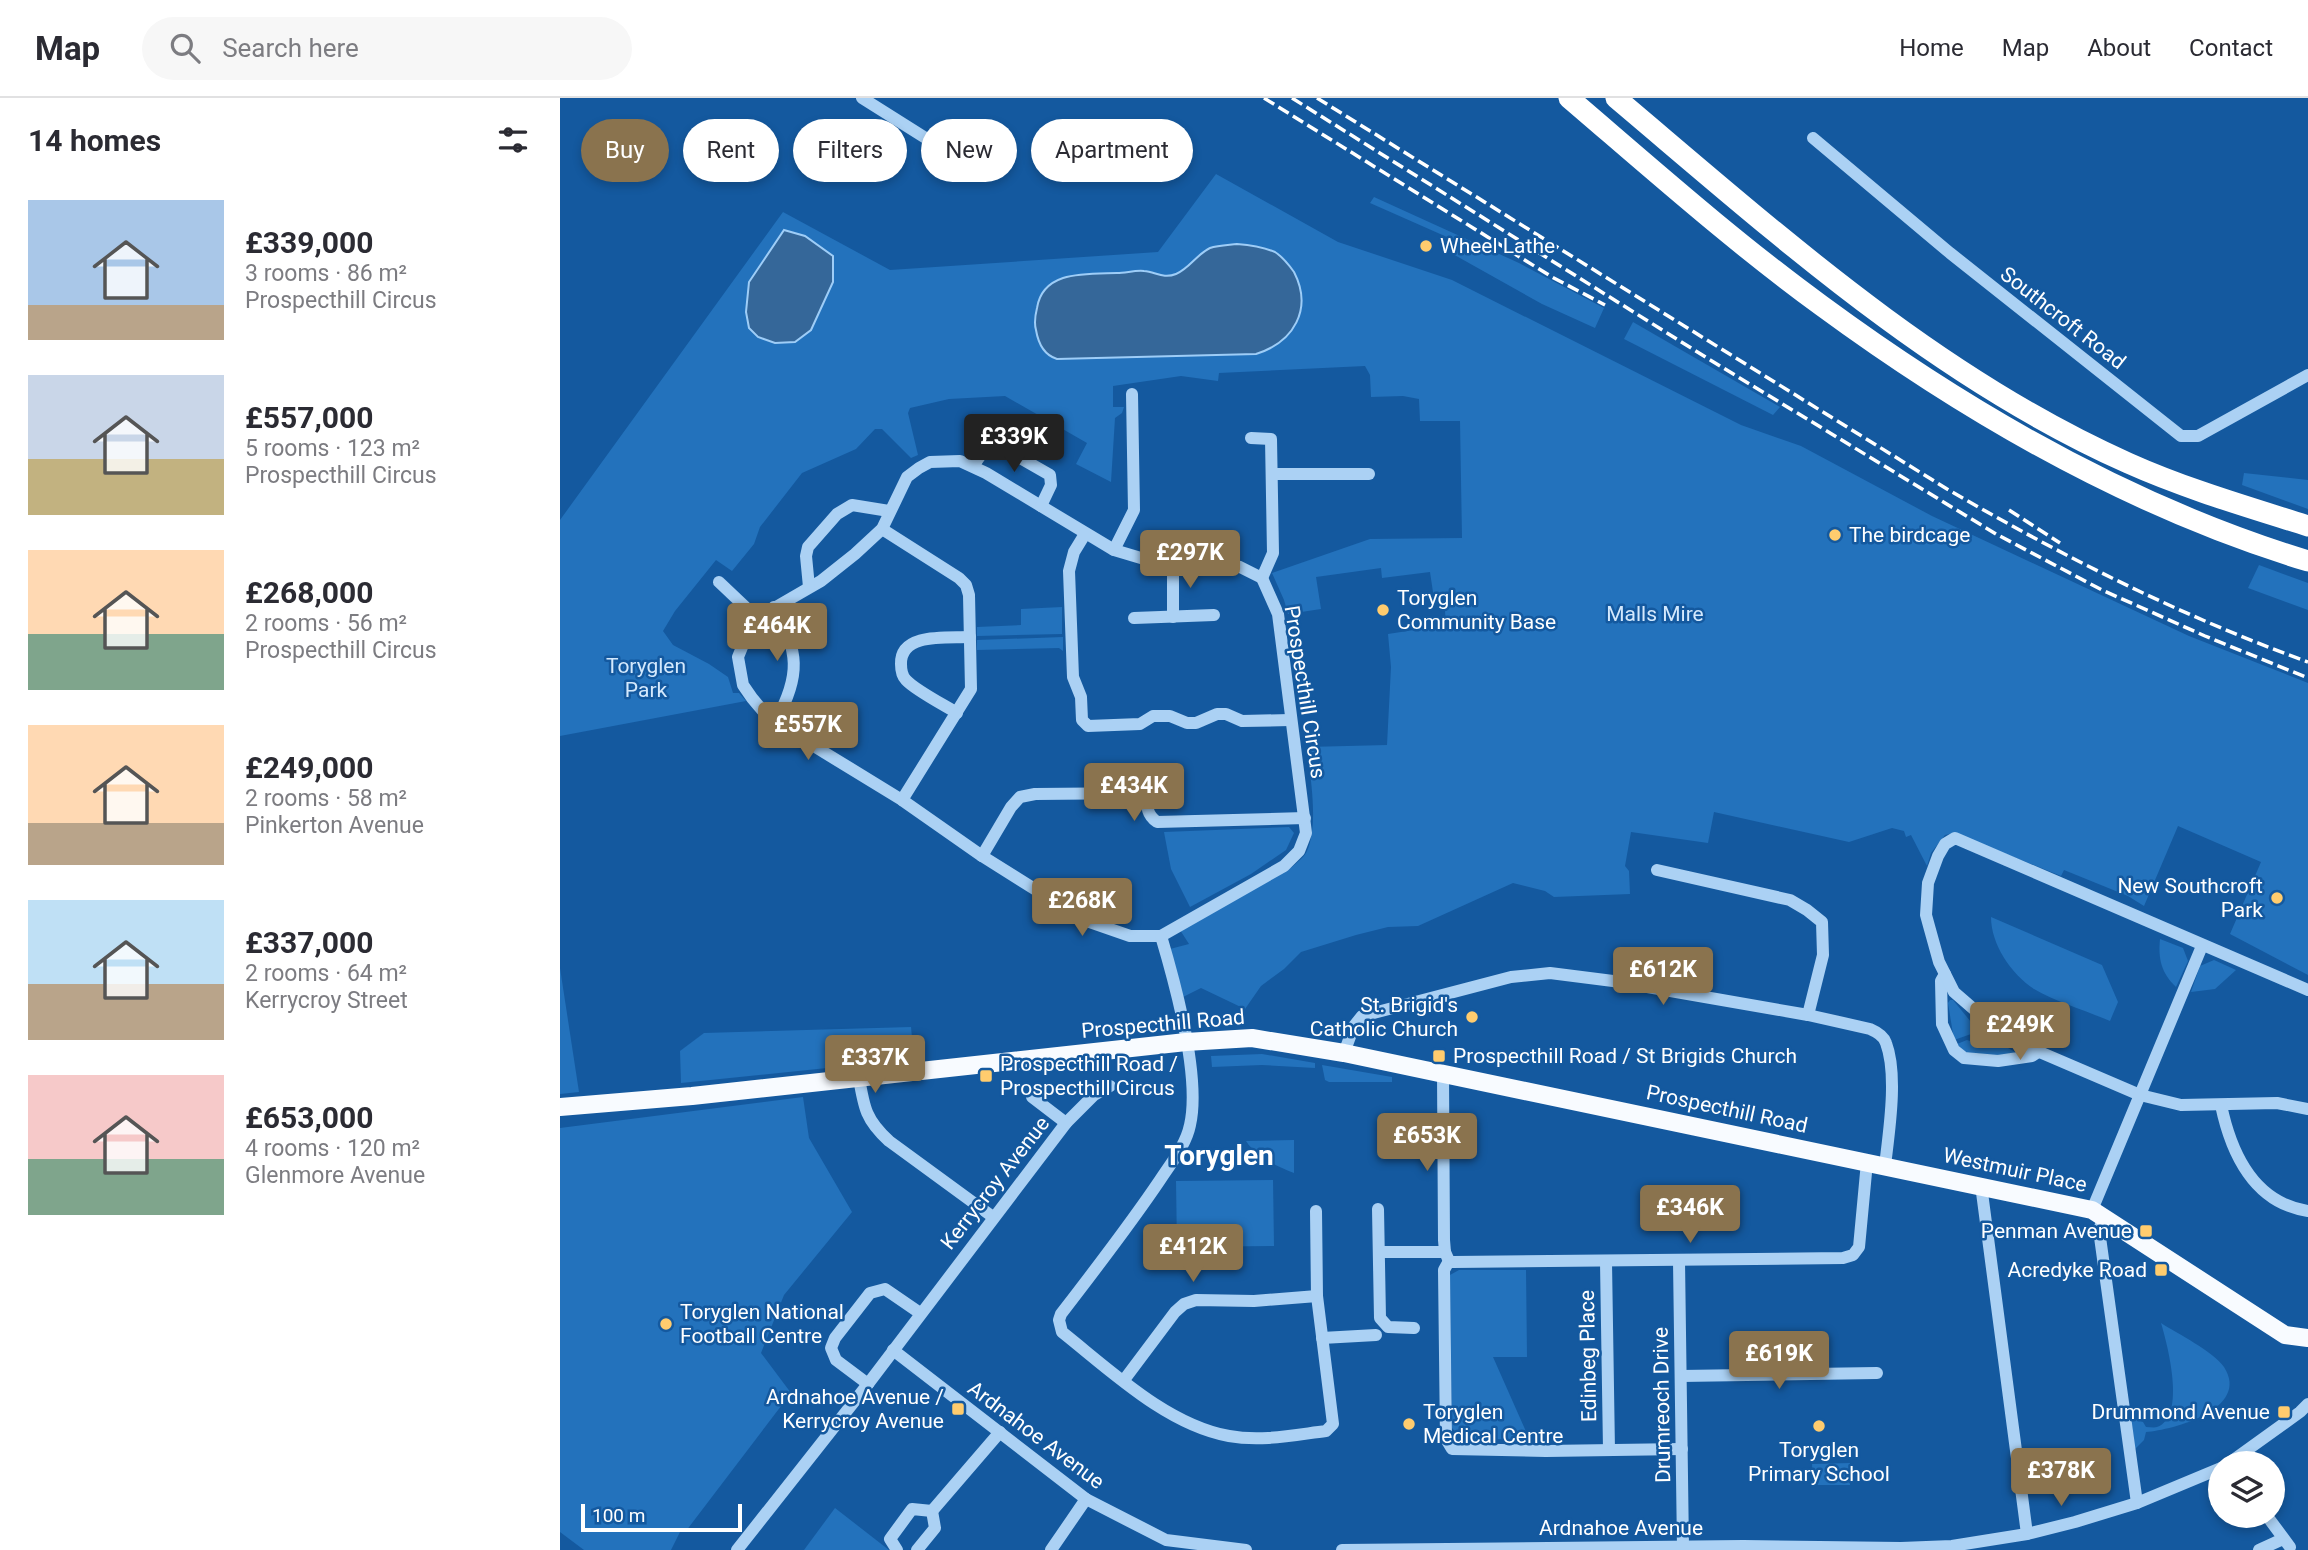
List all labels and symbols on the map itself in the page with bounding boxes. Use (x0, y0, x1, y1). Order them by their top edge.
place label: Wheel Lathe (1440, 234, 1555, 258)
marker: Wheel Lathe (1418, 238, 1434, 254)
street label: Southcroft Road (1996, 262, 2130, 374)
pin: £339K (965, 414, 1063, 474)
place label: The birdcage (1849, 523, 1970, 547)
marker: The birdcage (1827, 527, 1843, 543)
pin: £297K (1141, 531, 1239, 590)
place label: Toryglen Community Base (1397, 586, 1556, 634)
marker: Toryglen Community Base (1375, 602, 1391, 618)
park label: Malls Mire (1606, 602, 1704, 626)
pin: £464K (728, 603, 826, 663)
street label: Prospecthill Circus (1279, 604, 1331, 780)
park label: Toryglen Park (606, 654, 686, 702)
pin: £557K (759, 702, 857, 762)
pin: £434K (1085, 764, 1183, 823)
place label: New Southcroft Park (2117, 874, 2263, 922)
pin: £268K (1033, 878, 1131, 938)
marker: New Southcroft Park (2269, 890, 2285, 906)
pin: £612K (1614, 948, 1712, 1007)
place label: St. Brigid's Catholic Church (1310, 993, 1458, 1041)
pin: £249K (1971, 1002, 2069, 1062)
street label: Prospecthill Road (1080, 1005, 1246, 1043)
marker: St. Brigid's Catholic Church (1464, 1009, 1480, 1025)
pin: £337K (826, 1035, 924, 1095)
place label: Prospecthill Road / St Brigids Church (1453, 1044, 1797, 1068)
marker: Prospecthill Road / St Brigids Church (1431, 1048, 1447, 1064)
place label: Prospecthill Road / Prospecthill Circus (1000, 1052, 1178, 1100)
marker: Prospecthill Road / Prospecthill Circus (978, 1068, 994, 1084)
street label: Prospecthill Road (1644, 1080, 1810, 1138)
street label: Kerrycroy Avenue (936, 1112, 1054, 1254)
pin: £653K (1378, 1114, 1476, 1173)
district label: Toryglen (1164, 1139, 1274, 1172)
street label: Westmuir Place (1941, 1143, 2089, 1197)
pin: £346K (1641, 1186, 1739, 1245)
place label: Penman Avenue (1981, 1219, 2132, 1243)
marker: Penman Avenue (2138, 1223, 2154, 1239)
pin: £412K (1144, 1224, 1242, 1284)
place label: Acredyke Road (2008, 1258, 2147, 1282)
marker: Acredyke Road (2153, 1262, 2169, 1278)
street label: Edinbeg Place (1575, 1290, 1601, 1422)
place label: Toryglen National Football Centre (680, 1300, 844, 1348)
marker: Toryglen National Football Centre (658, 1316, 674, 1332)
street label: Drumreoch Drive (1649, 1327, 1675, 1483)
pin: £619K (1730, 1332, 1828, 1391)
street label: Ardnahoe Avenue (963, 1376, 1109, 1494)
place label: Ardnahoe Avenue / Kerrycroy Avenue (766, 1385, 944, 1433)
place label: Toryglen Medical Centre (1423, 1400, 1563, 1448)
place label: Drummond Avenue (2091, 1400, 2270, 1424)
marker: Ardnahoe Avenue / Kerrycroy Avenue (950, 1401, 966, 1417)
marker: Drummond Avenue (2276, 1404, 2292, 1420)
marker: Toryglen Medical Centre (1401, 1416, 1417, 1432)
marker: Toryglen Primary School (1811, 1418, 1827, 1434)
place label: Toryglen Primary School (1748, 1438, 1890, 1486)
pin: £378K (2012, 1448, 2110, 1508)
scale bar (581, 1501, 742, 1533)
street label: Ardnahoe Avenue (1539, 1516, 1703, 1540)

